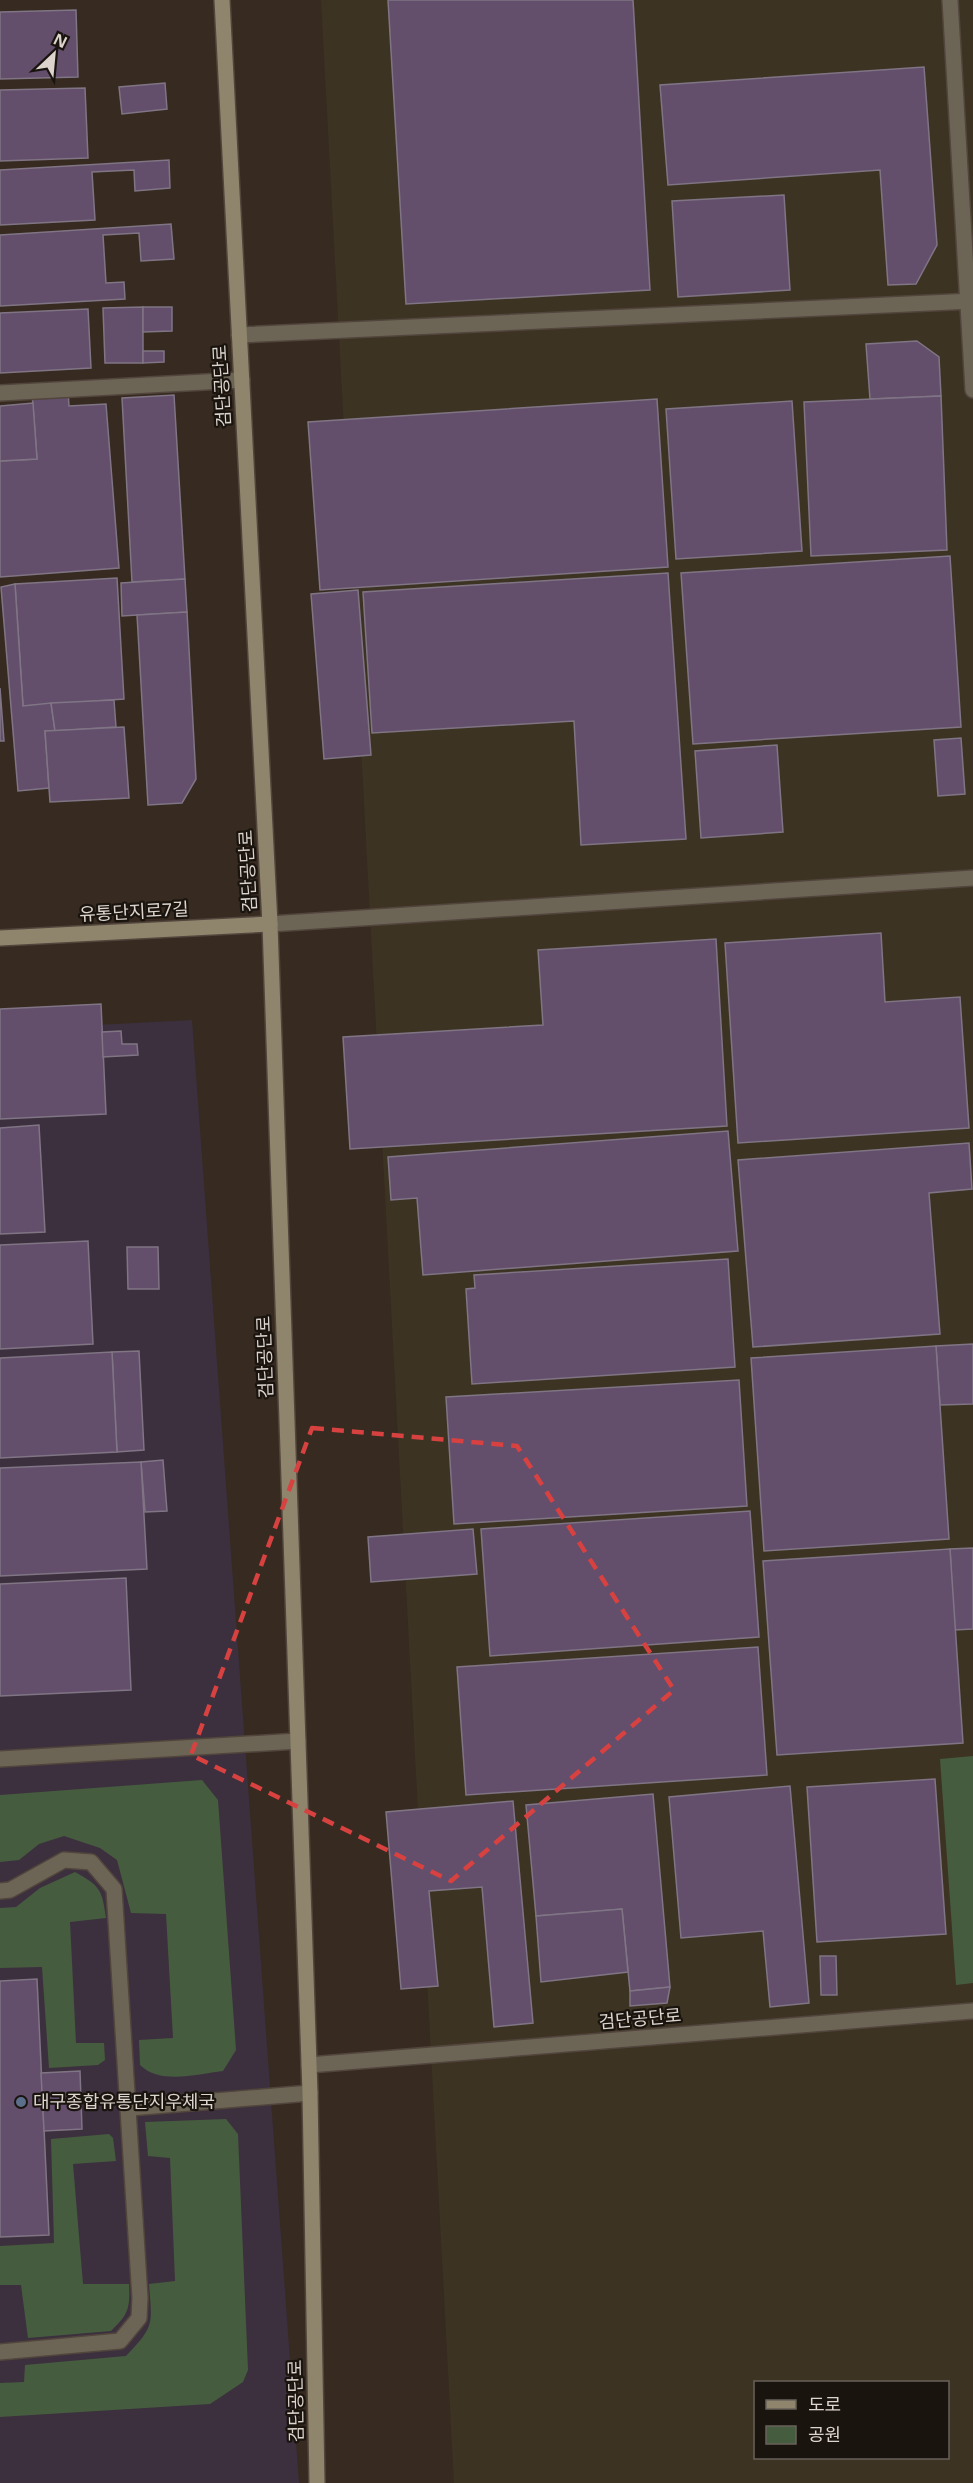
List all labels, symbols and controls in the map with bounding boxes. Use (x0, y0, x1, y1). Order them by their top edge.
north arrow (24, 24, 84, 84)
text: N (50, 28, 71, 53)
street label: 검단공단로 (207, 344, 235, 428)
street label: 검단공단로 (233, 829, 261, 913)
street label: 유통단지로7길 (79, 896, 189, 926)
street label: 검단공단로 (251, 1315, 277, 1399)
street label: 검단공단로 (598, 2002, 682, 2034)
place label: 대구종합유통단지우체국 (33, 2089, 215, 2113)
marker: 대구종합유통단지우체국 (14, 2095, 28, 2109)
street label: 검단공단로 (282, 2359, 308, 2443)
legend (754, 2381, 949, 2459)
text: 도로 (808, 2392, 841, 2416)
text: 공원 (808, 2422, 841, 2446)

